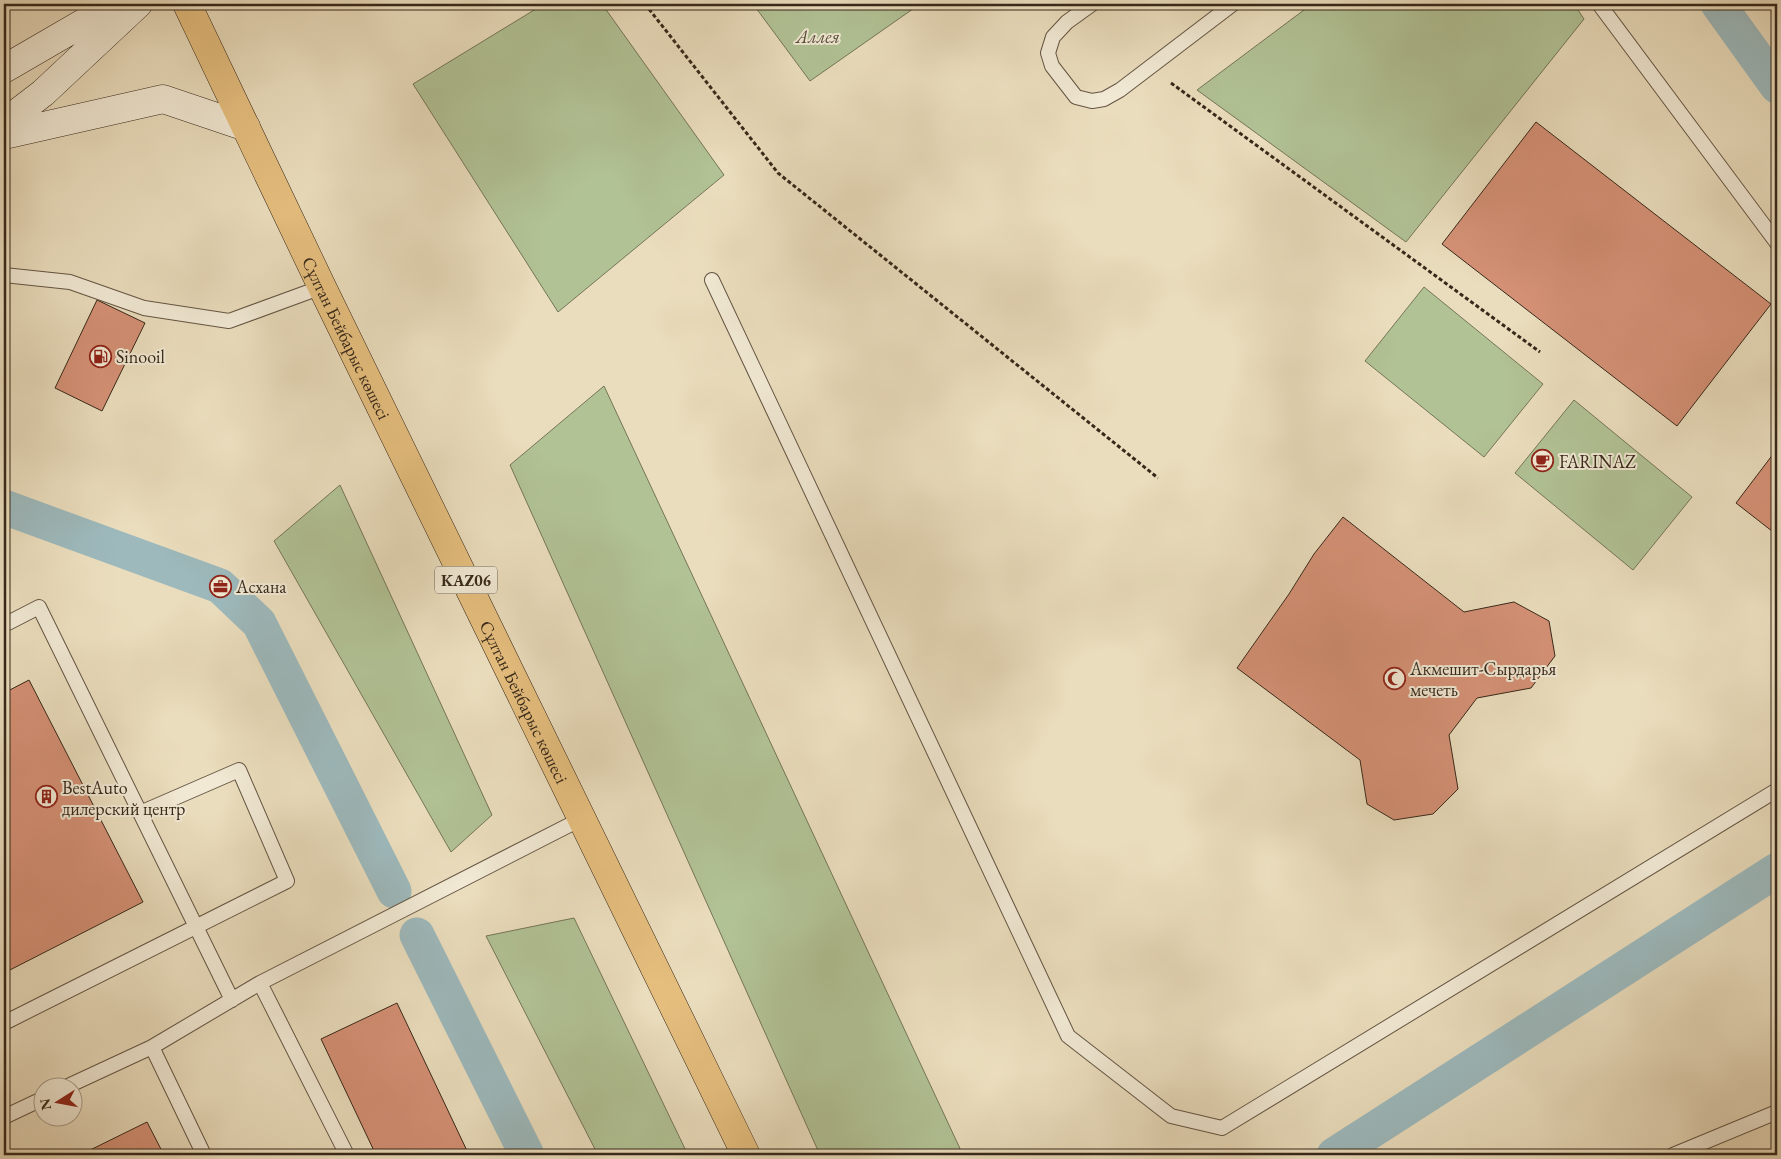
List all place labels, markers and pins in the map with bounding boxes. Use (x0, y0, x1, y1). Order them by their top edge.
fuel station icon: Sinooil (88, 344, 112, 368)
place label: Sinooil (116, 345, 165, 368)
cafe icon: FARINAZ (1531, 449, 1555, 473)
place label: FARINAZ (1559, 450, 1636, 473)
office icon: Асхана (208, 574, 232, 598)
place label: Асхана (235, 575, 287, 598)
place label: Акмешит-Сырдарья мечеть (1409, 657, 1556, 701)
mosque icon: Акмешит-Сырдарья мечеть (1382, 666, 1406, 690)
place label: BestAuto дилерский центр (62, 776, 185, 820)
building icon: BestAuto дилерский центр (34, 785, 58, 809)

